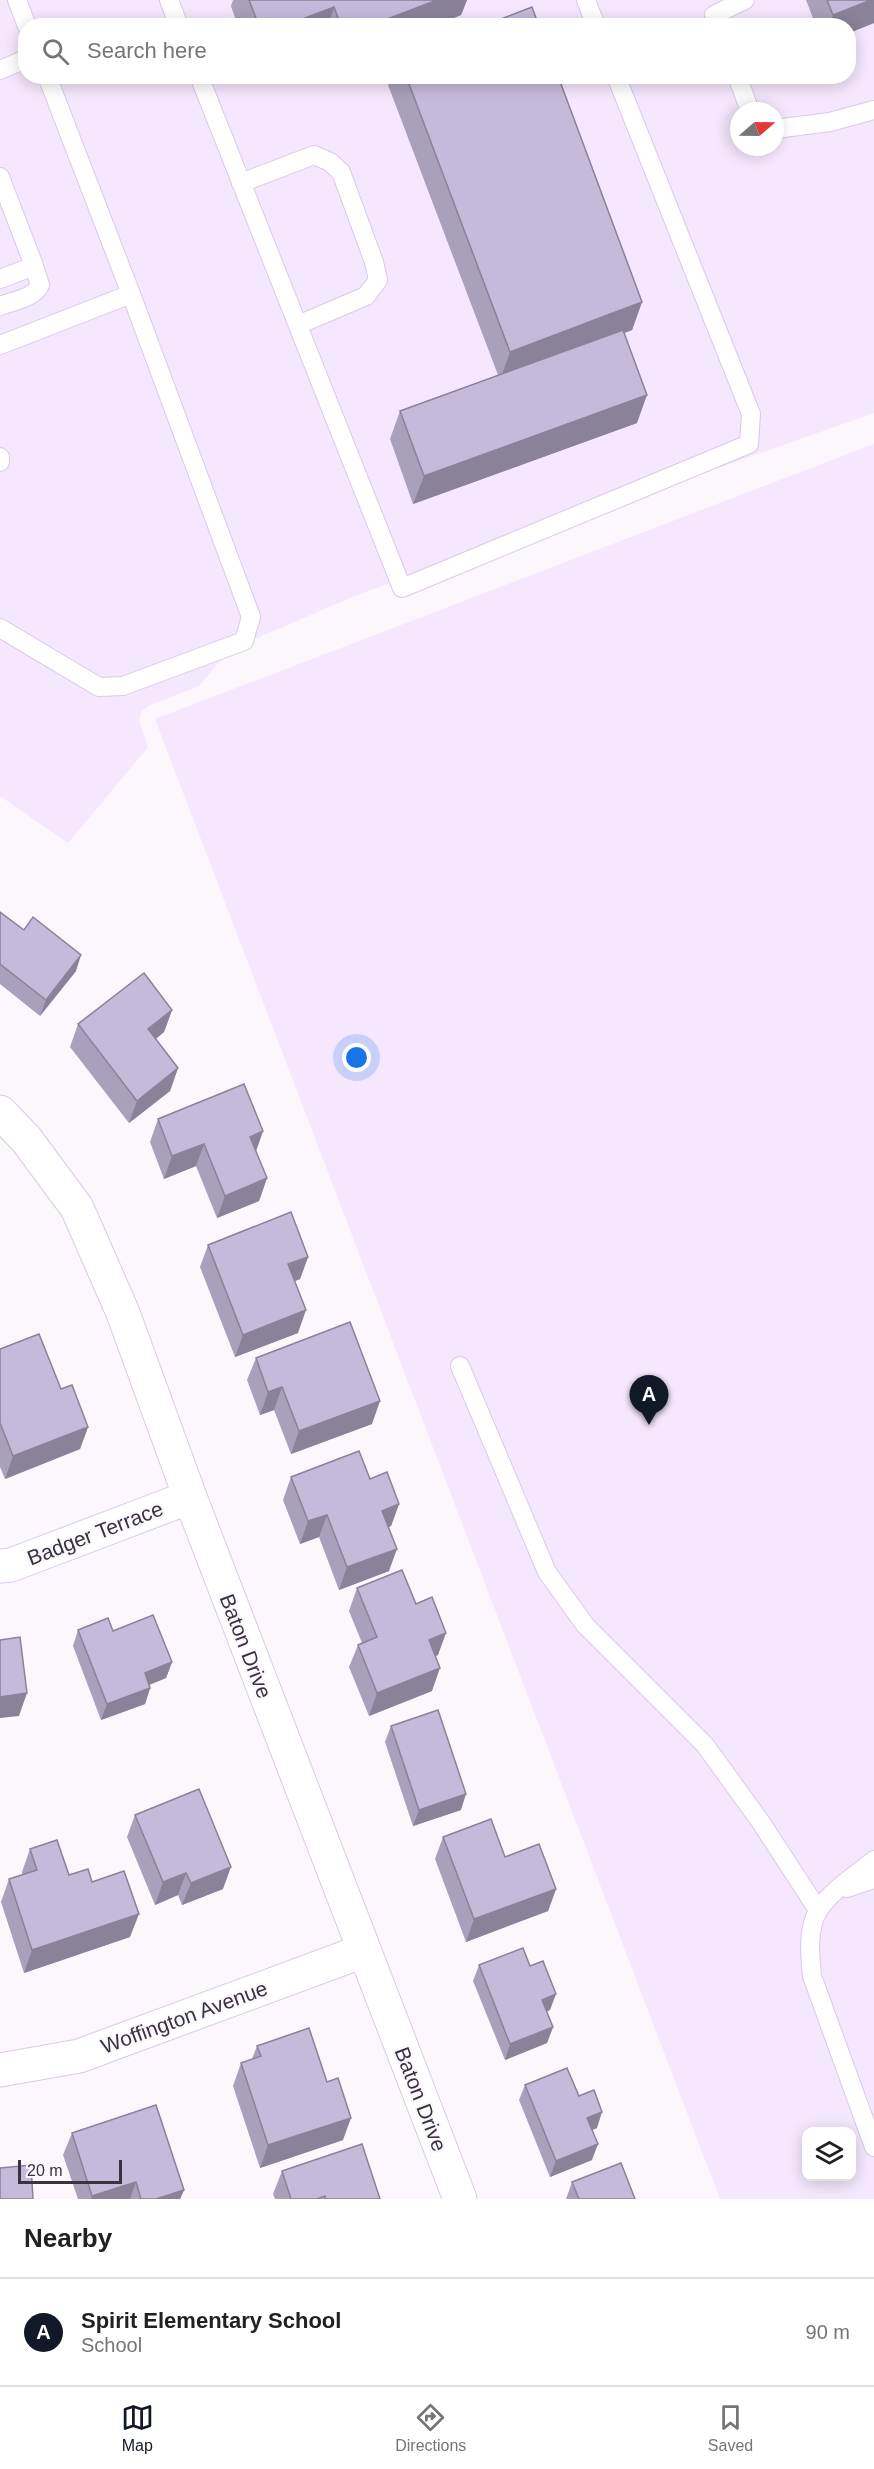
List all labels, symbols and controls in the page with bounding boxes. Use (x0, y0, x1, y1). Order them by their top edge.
search box (18, 18, 856, 84)
icon: search (39, 35, 72, 68)
text: Search here (87, 38, 207, 63)
north arrow (730, 102, 784, 156)
your location (342, 1043, 371, 1072)
pin: A (630, 1376, 668, 1425)
street label: Badger Terrace (24, 1497, 166, 1569)
street label: Baton Drive (216, 1591, 276, 1701)
street label: Woffington Avenue (98, 1976, 270, 2058)
street label: Baton Drive (391, 2044, 451, 2154)
map controls (802, 2127, 856, 2181)
button: layers (802, 2127, 856, 2181)
scale bar (18, 2157, 122, 2184)
text: 20 m (27, 2162, 63, 2179)
text: Nearby (24, 2223, 112, 2253)
text: Spirit Elementary School (81, 2308, 341, 2333)
text: A (36, 2321, 51, 2343)
text: 90 m (806, 2321, 850, 2343)
text: School (81, 2334, 142, 2356)
tab: Map (121, 2401, 154, 2455)
tab: Directions (395, 2401, 466, 2455)
tab: Saved (708, 2401, 753, 2455)

